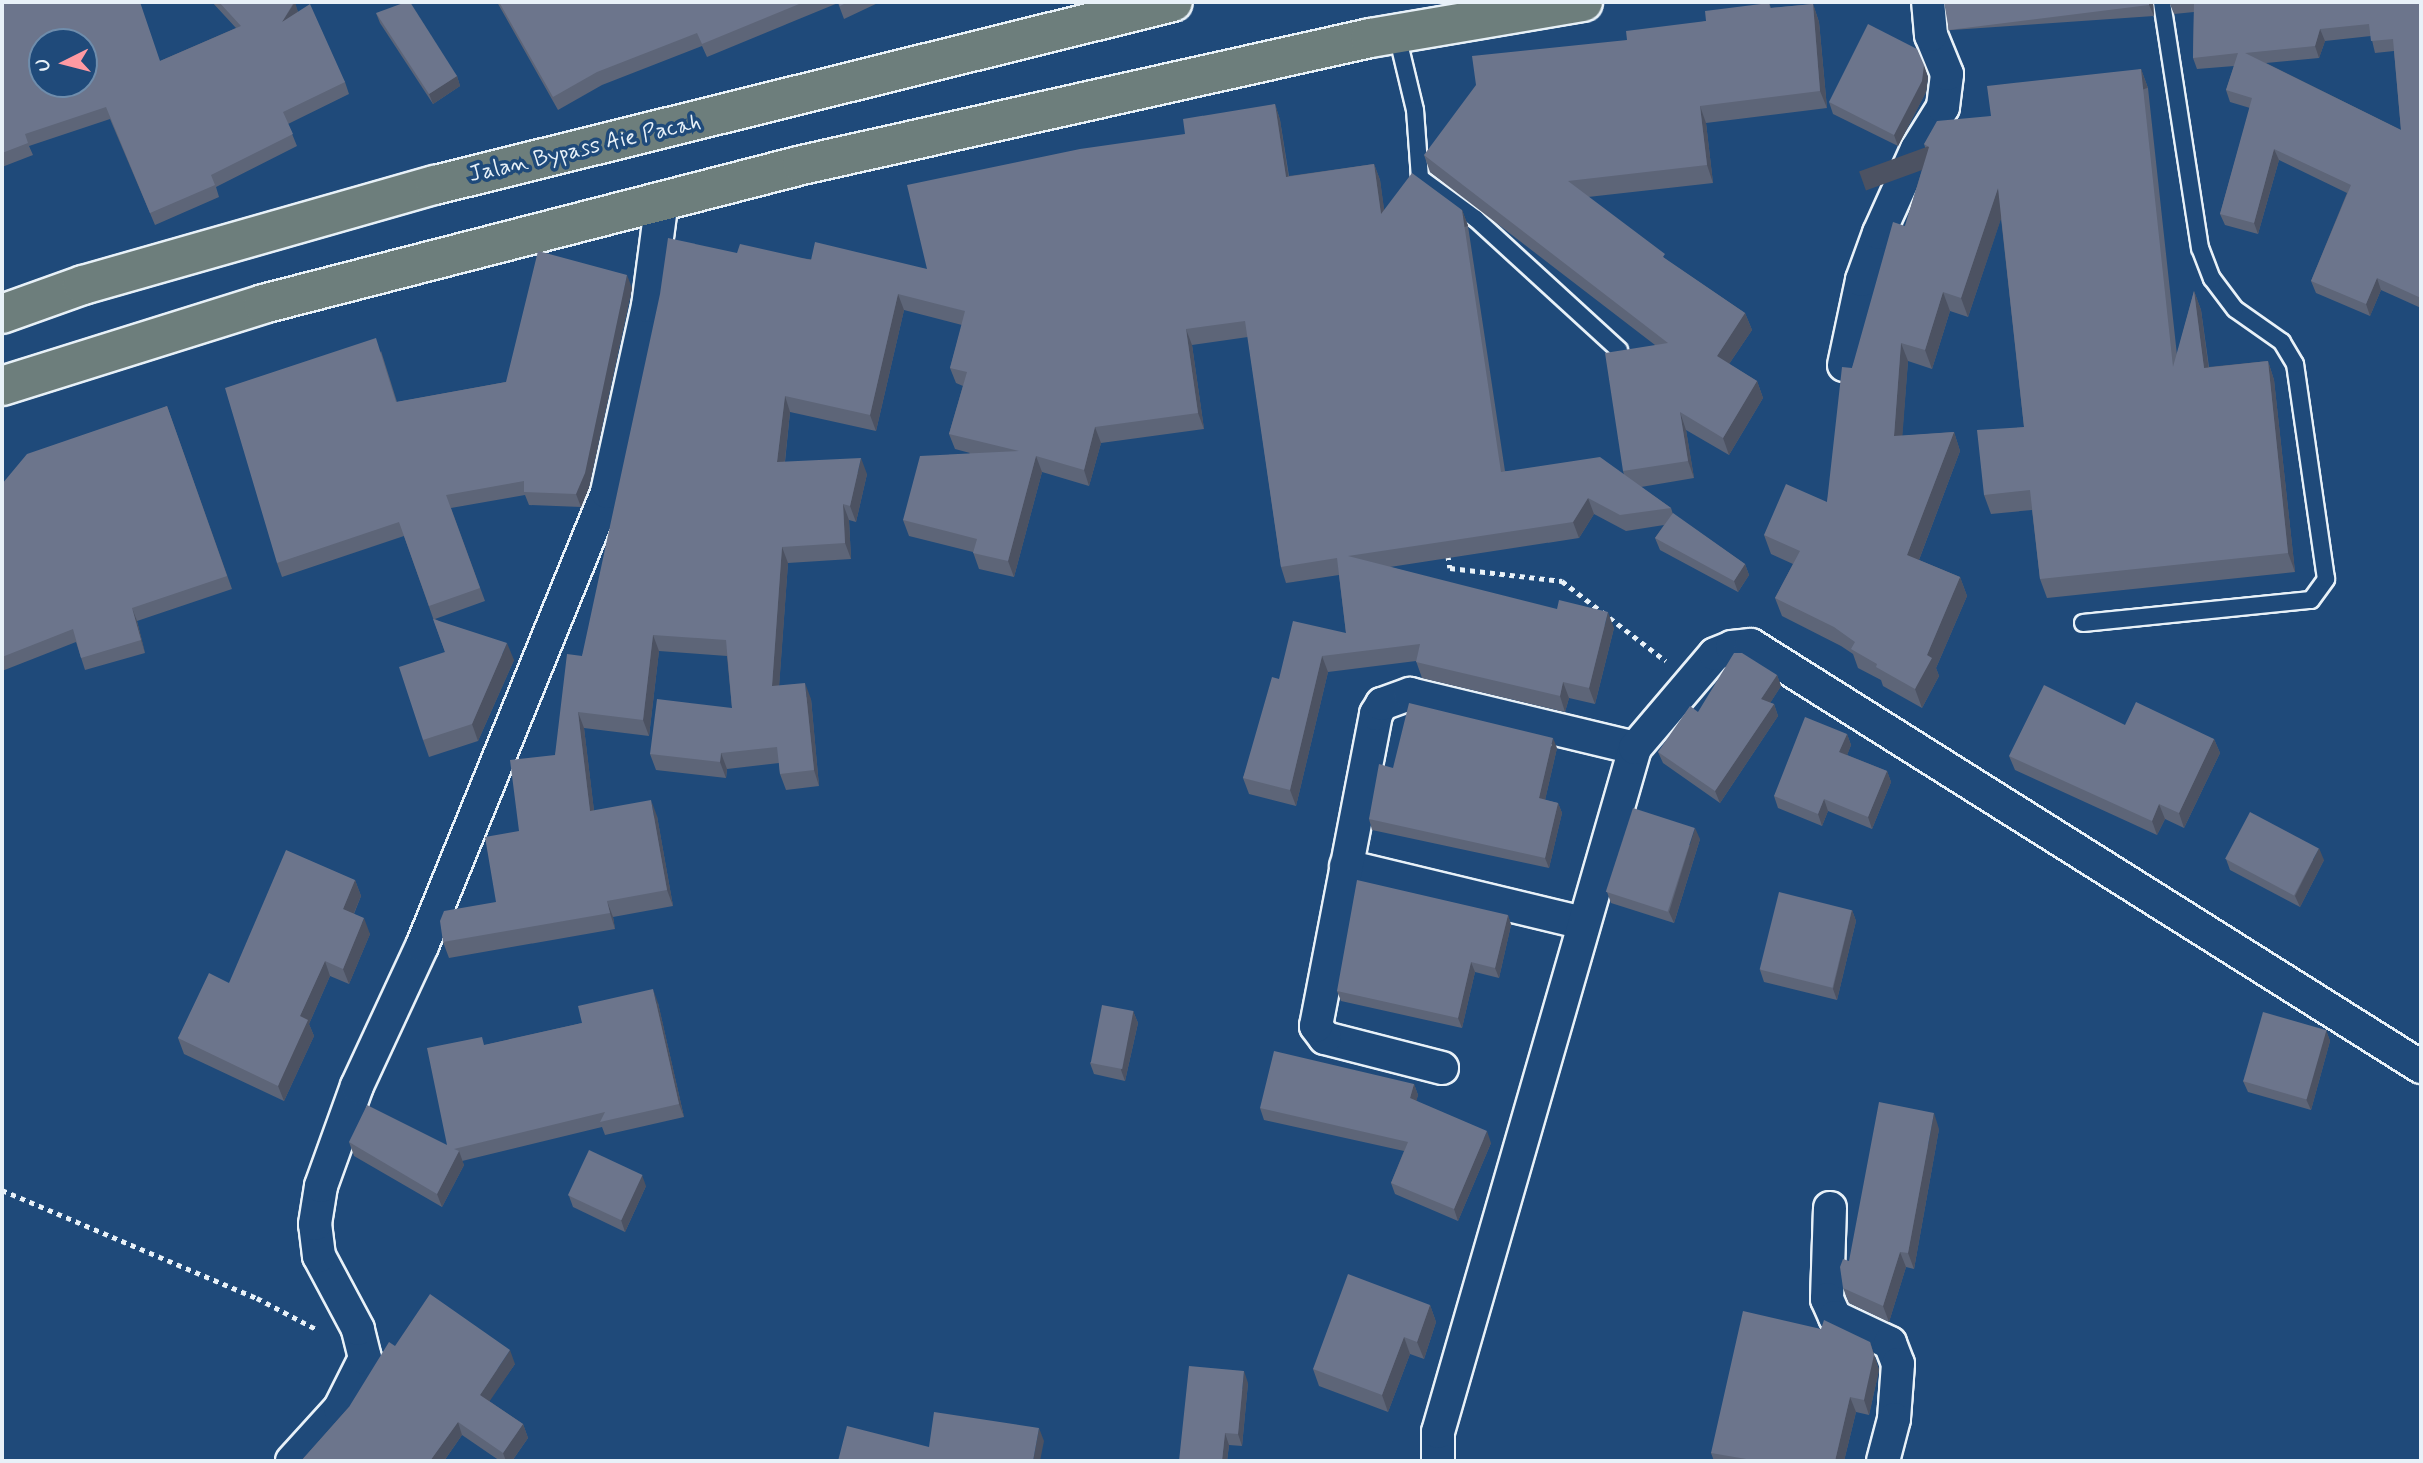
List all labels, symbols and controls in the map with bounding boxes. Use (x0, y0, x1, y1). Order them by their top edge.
north arrow (28, 28, 98, 98)
text: U (31, 58, 57, 72)
street label: Jalan Bypass Aie Pacah (468, 109, 702, 189)

